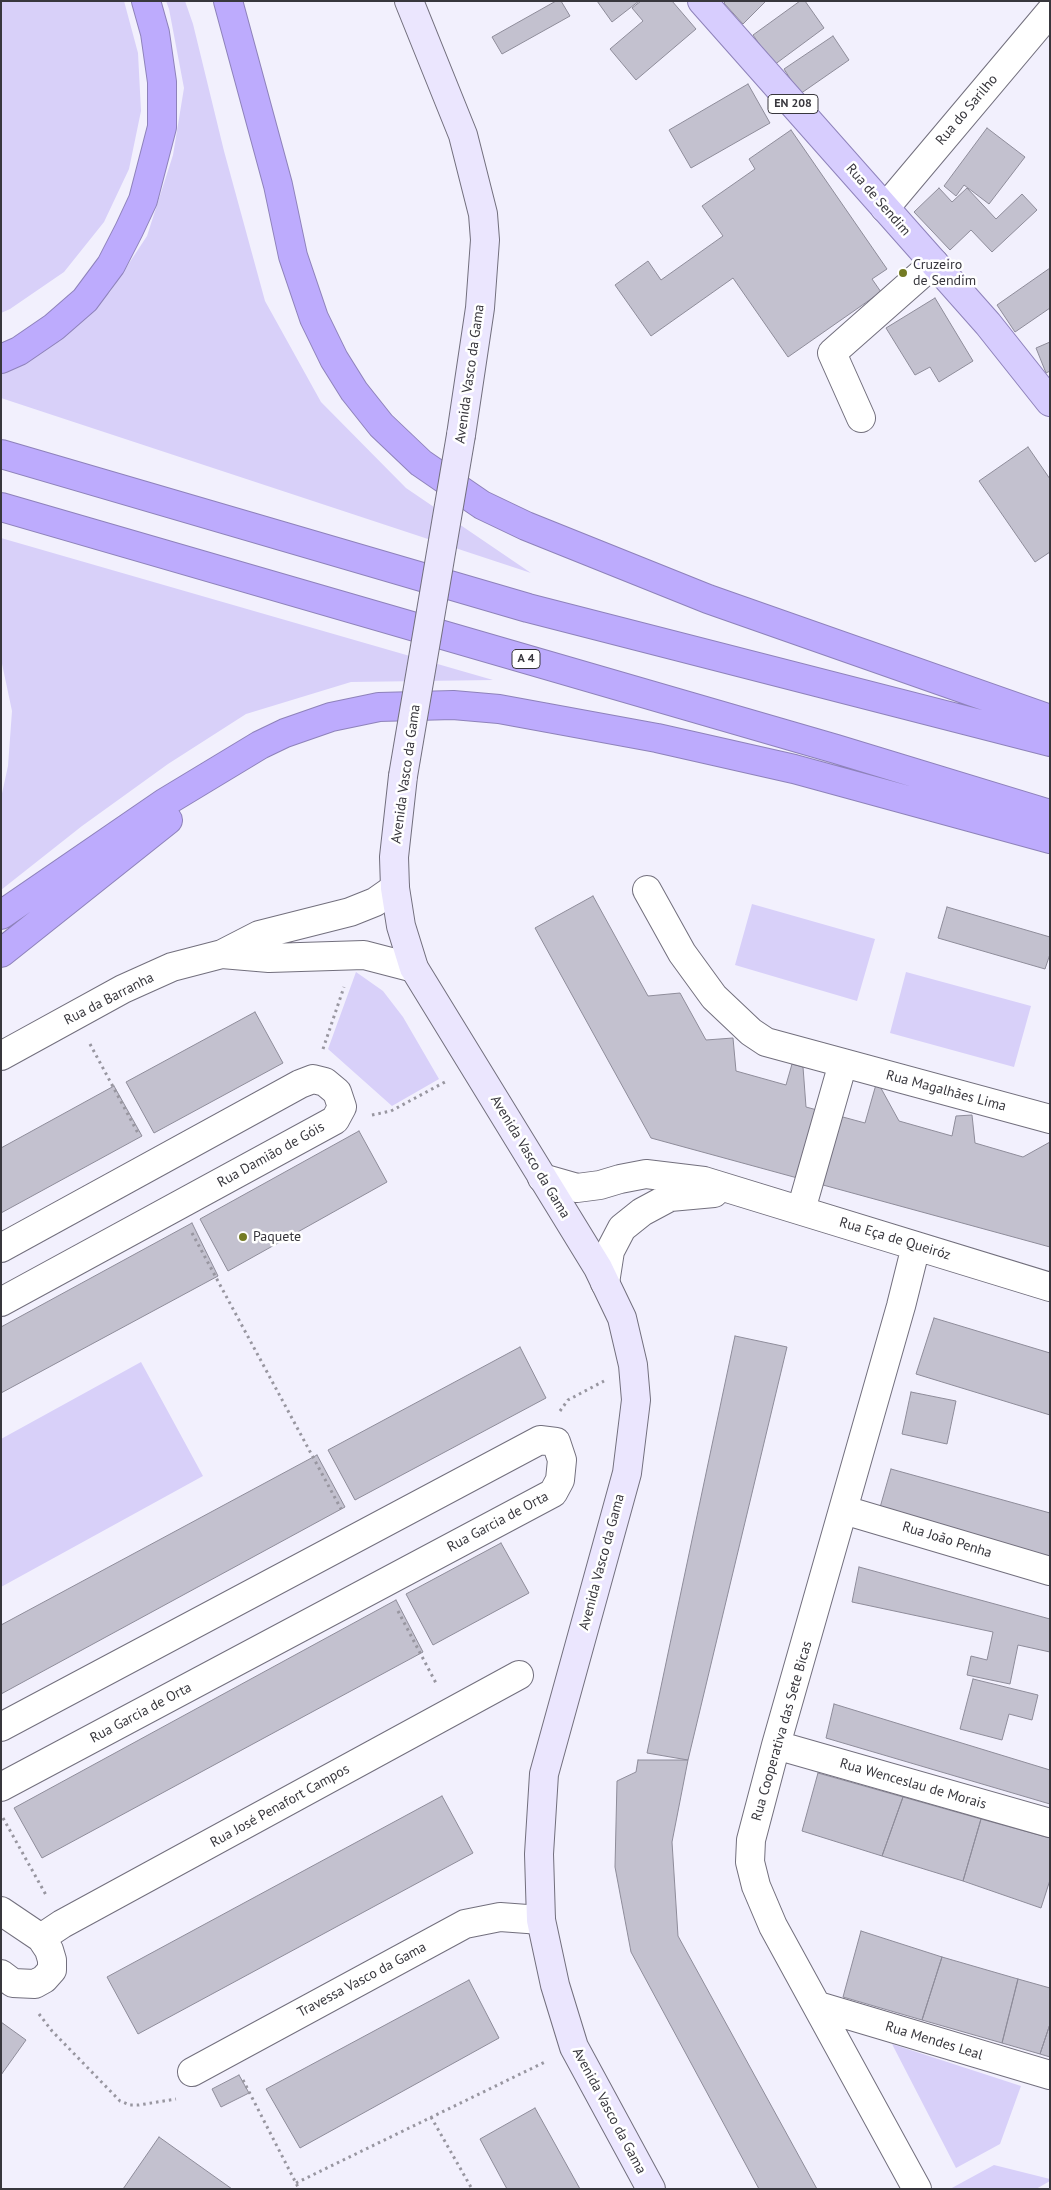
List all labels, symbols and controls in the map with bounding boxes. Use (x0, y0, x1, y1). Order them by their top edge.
street label: Rua do Sarilho (932, 71, 1002, 149)
road number: EN 208 (768, 95, 818, 114)
street label: Rua de Sendim (842, 161, 914, 239)
place label: Cruzeiro de Sendim (913, 257, 976, 290)
marker: Cruzeiro de Sendim (897, 267, 909, 279)
street label: Avenida Vasco da Gama (452, 303, 488, 445)
road number: A 4 (512, 650, 540, 669)
street label: Avenida Vasco da Gama (388, 703, 424, 845)
street label: Rua da Barranha (61, 969, 157, 1029)
street label: Rua Magalhães Lima (884, 1067, 1008, 1115)
street label: Avenida Vasco da Gama (487, 1093, 573, 1221)
street label: Rua Damião de Góis (214, 1119, 328, 1191)
street label: Rua Eça de Queiróz (837, 1214, 953, 1264)
place label: Paquete (253, 1229, 301, 1245)
marker: Paquete (237, 1231, 249, 1243)
street label: Rua Garcia de Orta (444, 1488, 552, 1556)
street label: Avenida Vasco da Gama (576, 1492, 628, 1632)
street label: Rua João Penha (900, 1518, 994, 1562)
street label: Rua Cooperativa das Sete Bicas (748, 1639, 816, 1823)
street label: Rua Garcia de Orta (87, 1679, 195, 1747)
street label: Rua Wenceslau de Morais (838, 1755, 988, 1813)
street label: Rua José Penafort Campos (208, 1761, 352, 1851)
street label: Travessa Vasco da Gama (295, 1939, 429, 2021)
street label: Rua Mendes Leal (883, 2018, 985, 2064)
street label: Avenida Vasco da Gama (569, 2045, 649, 2177)

